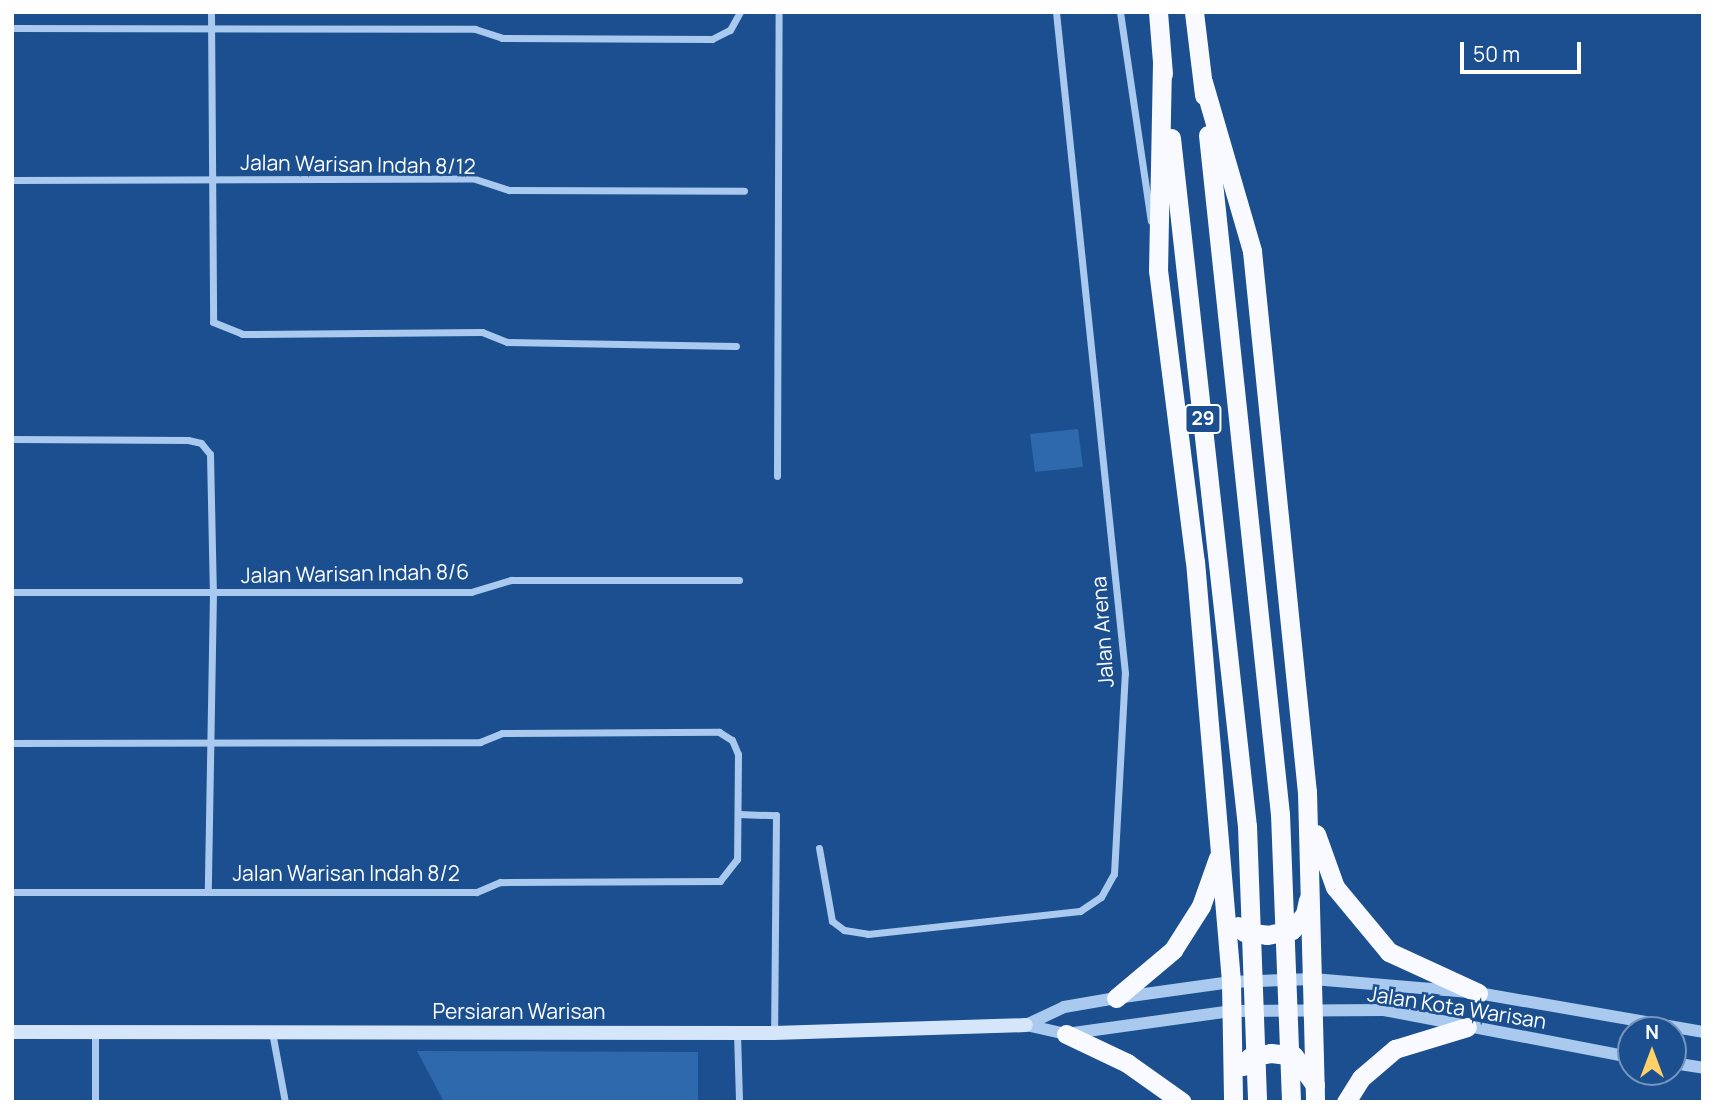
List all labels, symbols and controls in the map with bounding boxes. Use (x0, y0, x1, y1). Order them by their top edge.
scale bar (1463, 28, 1584, 72)
text: 50 m (1473, 40, 1520, 68)
street label: Jalan Warisan Indah 8/12 (240, 149, 476, 179)
road number: 29 (1184, 404, 1222, 434)
street label: Jalan Warisan Indah 8/6 (241, 558, 469, 588)
street label: Jalan Arena (1086, 576, 1118, 688)
street label: Jalan Warisan Indah 8/2 (232, 860, 460, 886)
street label: Jalan Kota Warisan (1366, 980, 1548, 1034)
street label: Persiaran Warisan (432, 998, 606, 1024)
north arrow (1617, 1016, 1687, 1086)
text: N (1645, 1019, 1659, 1045)

